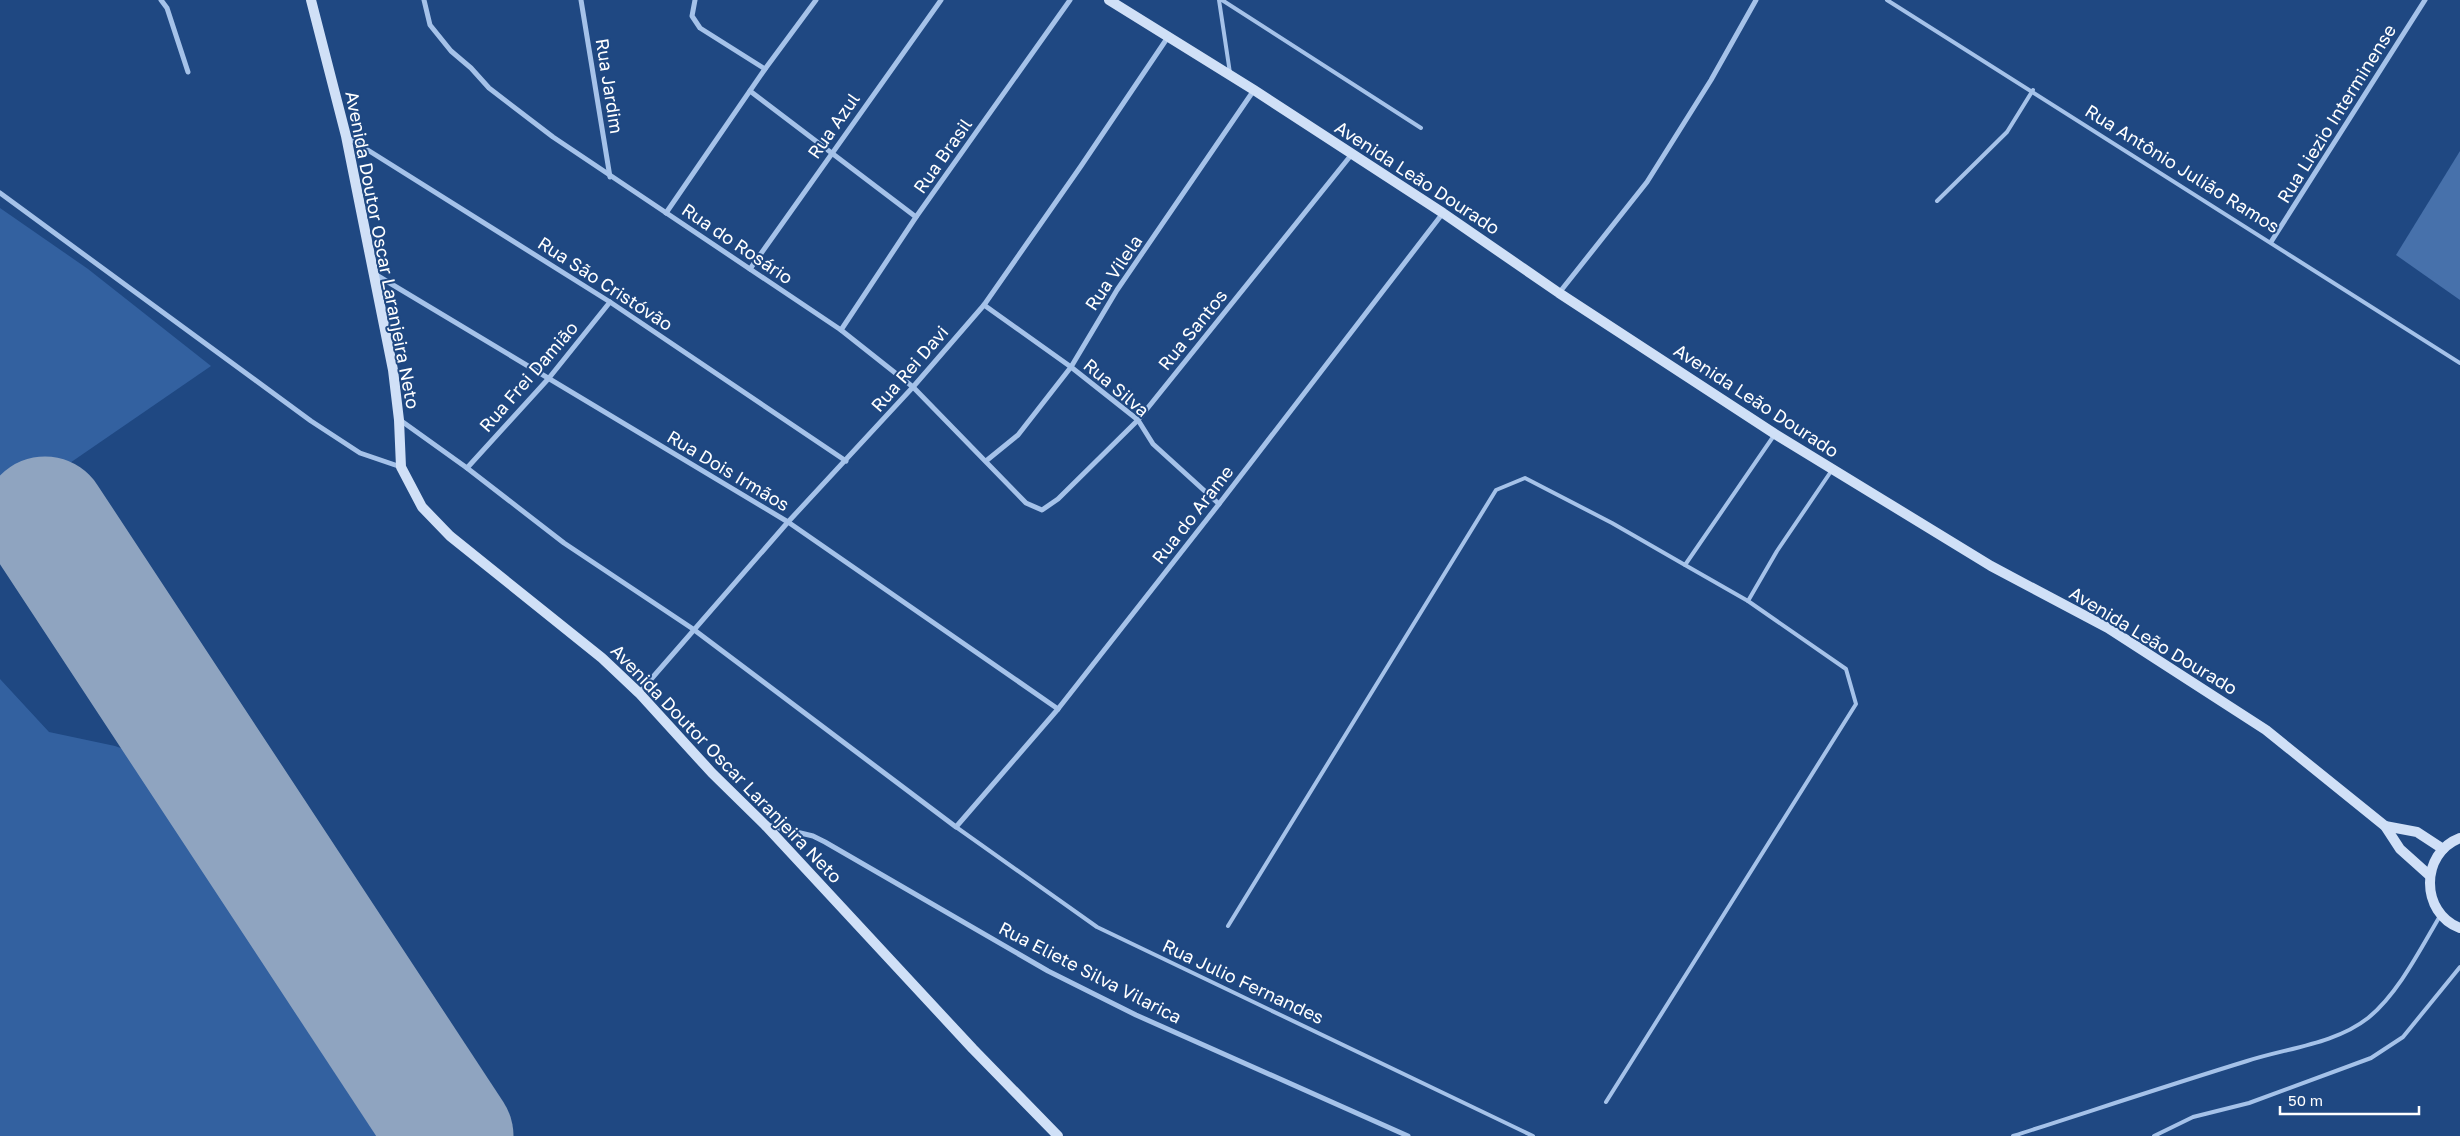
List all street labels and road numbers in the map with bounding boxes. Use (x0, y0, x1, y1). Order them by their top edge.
street label: Rua Liezio Interminense (2272, 20, 2400, 207)
street label: Rua Jardim (592, 37, 628, 135)
street label: Rua Azul (803, 88, 864, 163)
street label: Avenida Doutor Oscar Laranjeira Neto (341, 89, 425, 411)
street label: Rua Antônio Julião Ramos (2081, 99, 2284, 237)
street label: Rua Brasil (908, 113, 976, 197)
street label: Avenida Leão Dourado (1331, 116, 1504, 239)
street label: Rua do Rosário (678, 198, 797, 288)
street label: Rua São Cristóvão (534, 231, 677, 335)
street label: Rua Vilela (1080, 231, 1146, 314)
street label: Rua Santos (1153, 285, 1231, 374)
street label: Rua Frei Damião (474, 317, 582, 436)
street label: Rua Rei Davi (866, 321, 953, 416)
street label: Avenida Leão Dourado (1670, 339, 1843, 462)
street label: Rua Silva (1079, 353, 1154, 421)
street label: Rua Dois Irmãos (663, 425, 794, 515)
street label: Rua do Arame (1147, 461, 1238, 568)
street label: Avenida Leão Dourado (2066, 581, 2241, 699)
street label: Avenida Doutor Oscar Laranjeira Neto (606, 639, 847, 887)
street label: Rua Eliete Silva Vilarica (995, 916, 1186, 1028)
street label: Rua Julio Fernandes (1159, 934, 1328, 1028)

